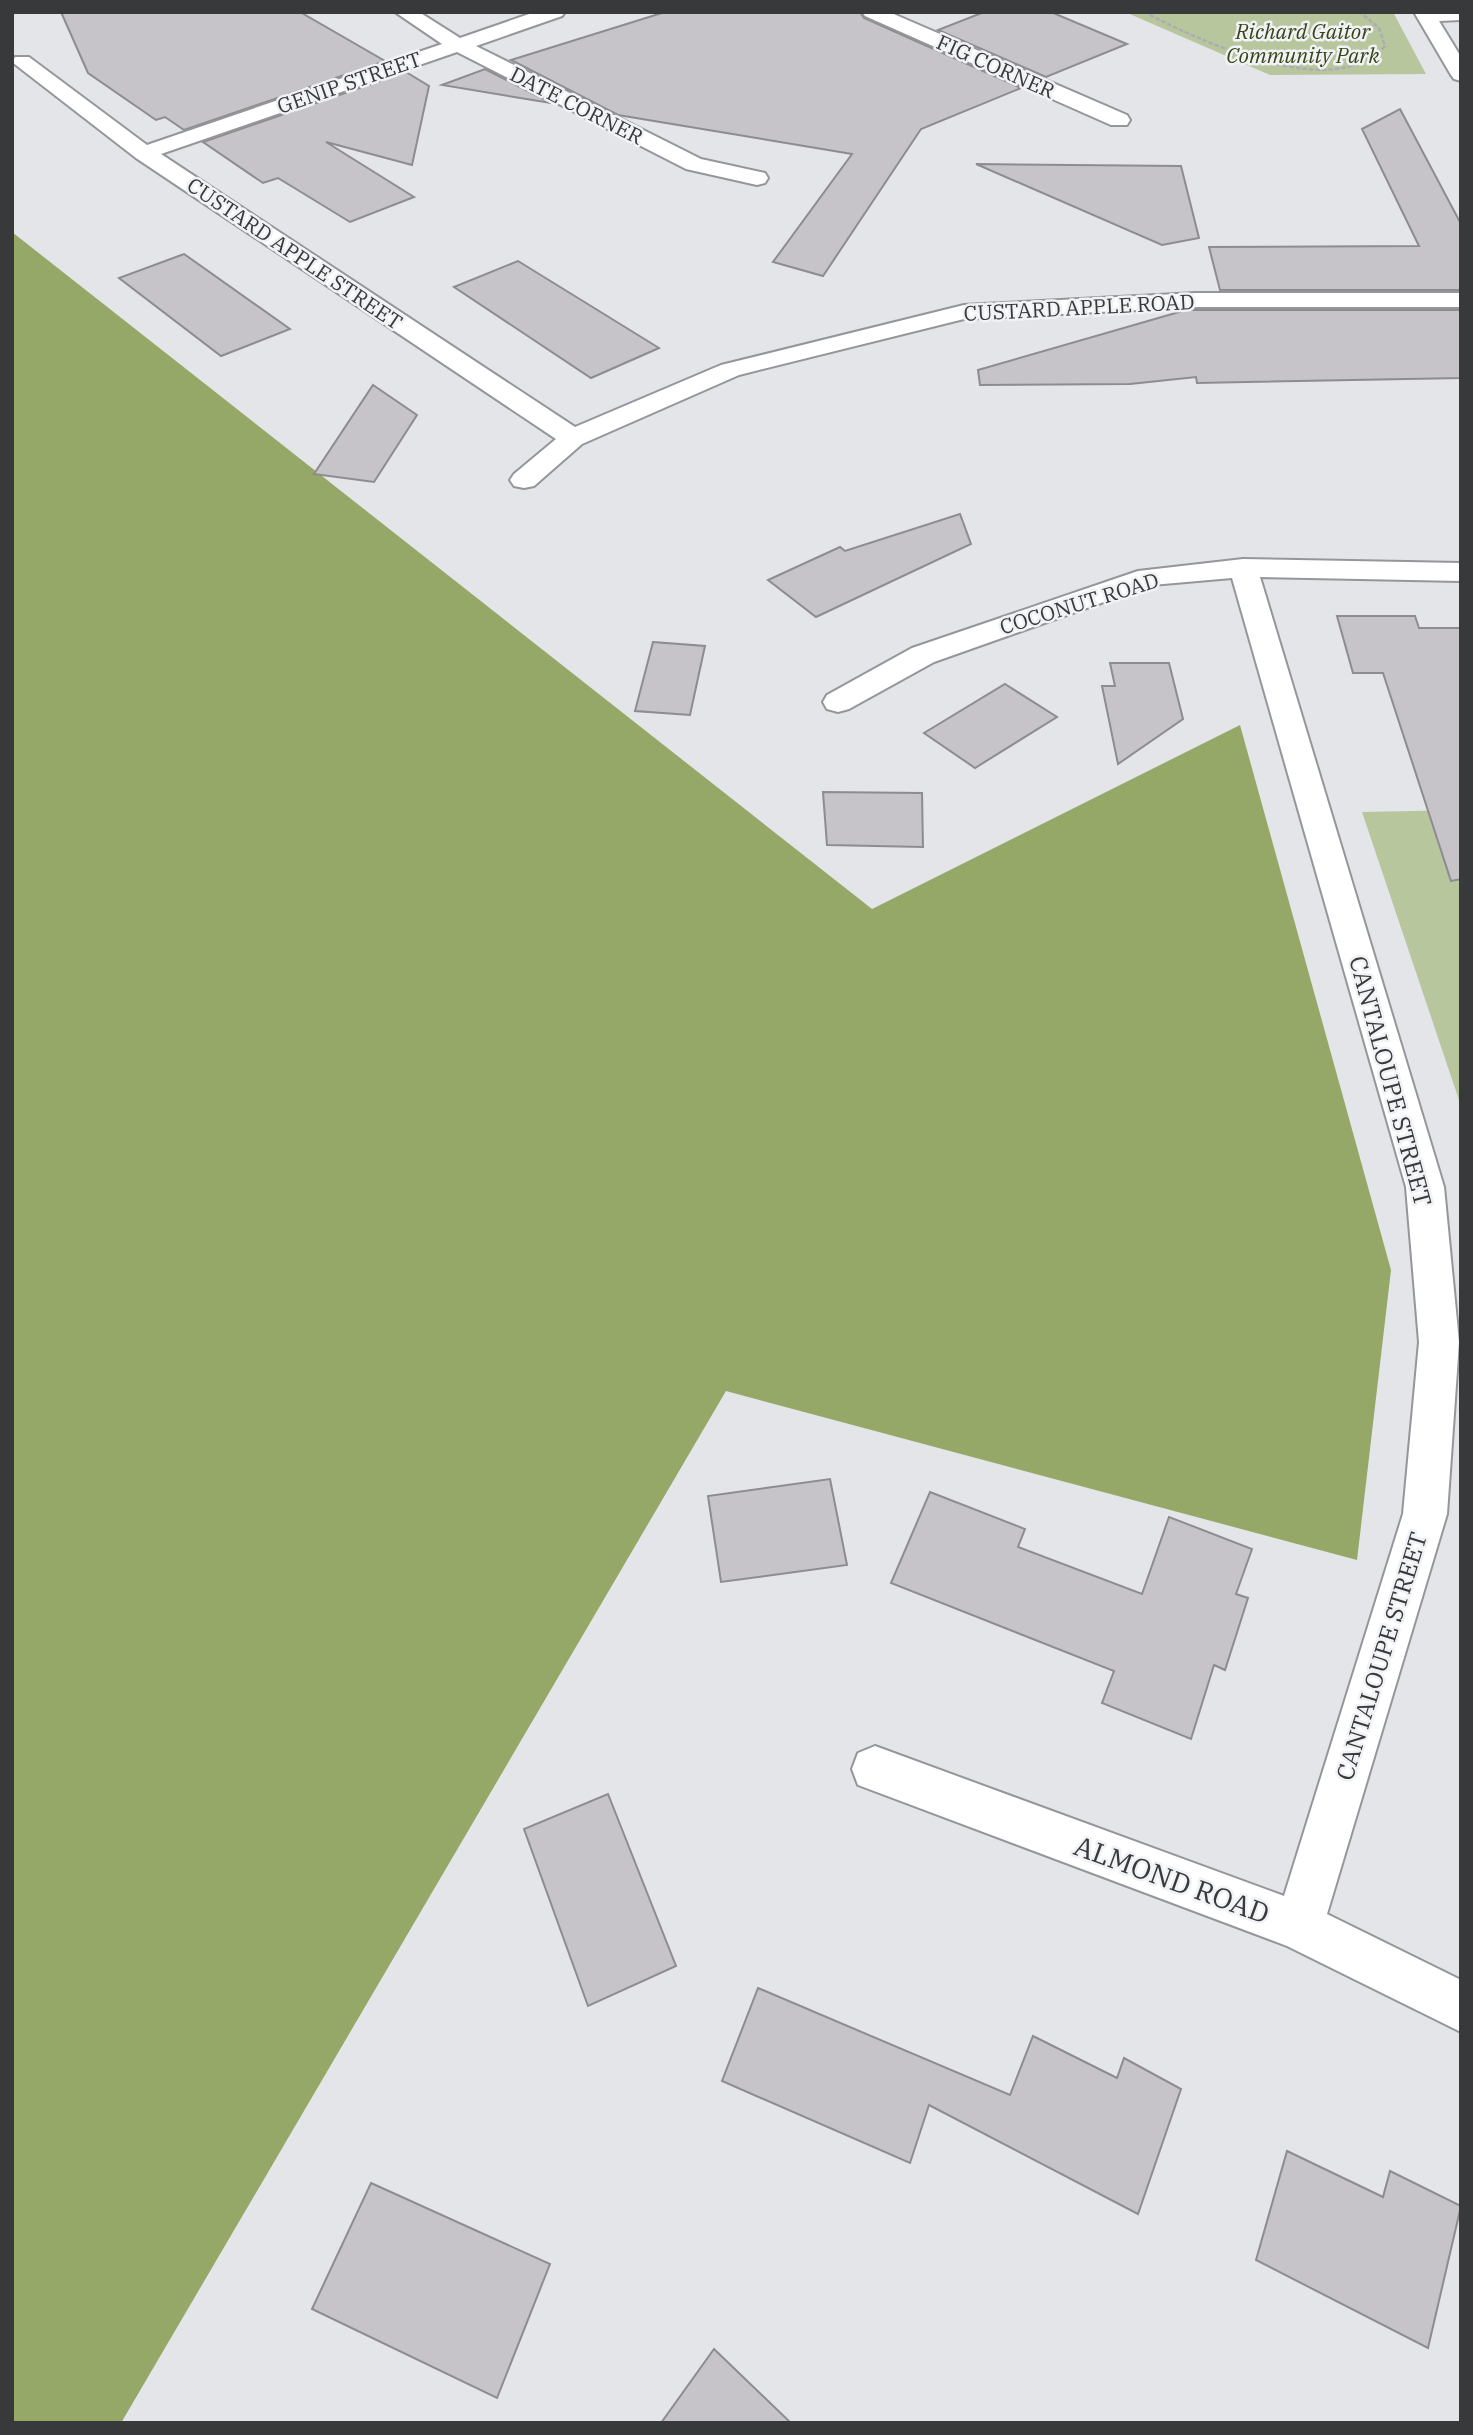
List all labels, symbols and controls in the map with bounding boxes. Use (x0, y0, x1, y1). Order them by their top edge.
park label: Richard Gaitor Community Park (1226, 17, 1381, 69)
street label: FIG CORNER (932, 27, 1060, 105)
street label: GENIP STREET (273, 44, 425, 120)
street label: DATE CORNER (506, 59, 648, 151)
street label: CUSTARD APPLE STREET (182, 170, 408, 336)
street label: CUSTARD APPLE ROAD (963, 287, 1195, 327)
street label: COCONUT ROAD (996, 565, 1162, 641)
street label: CANTALOUPE STREET (1342, 952, 1440, 1210)
street label: CANTALOUPE STREET (1328, 1528, 1434, 1784)
street label: ALMOND ROAD (1069, 1827, 1275, 1931)

